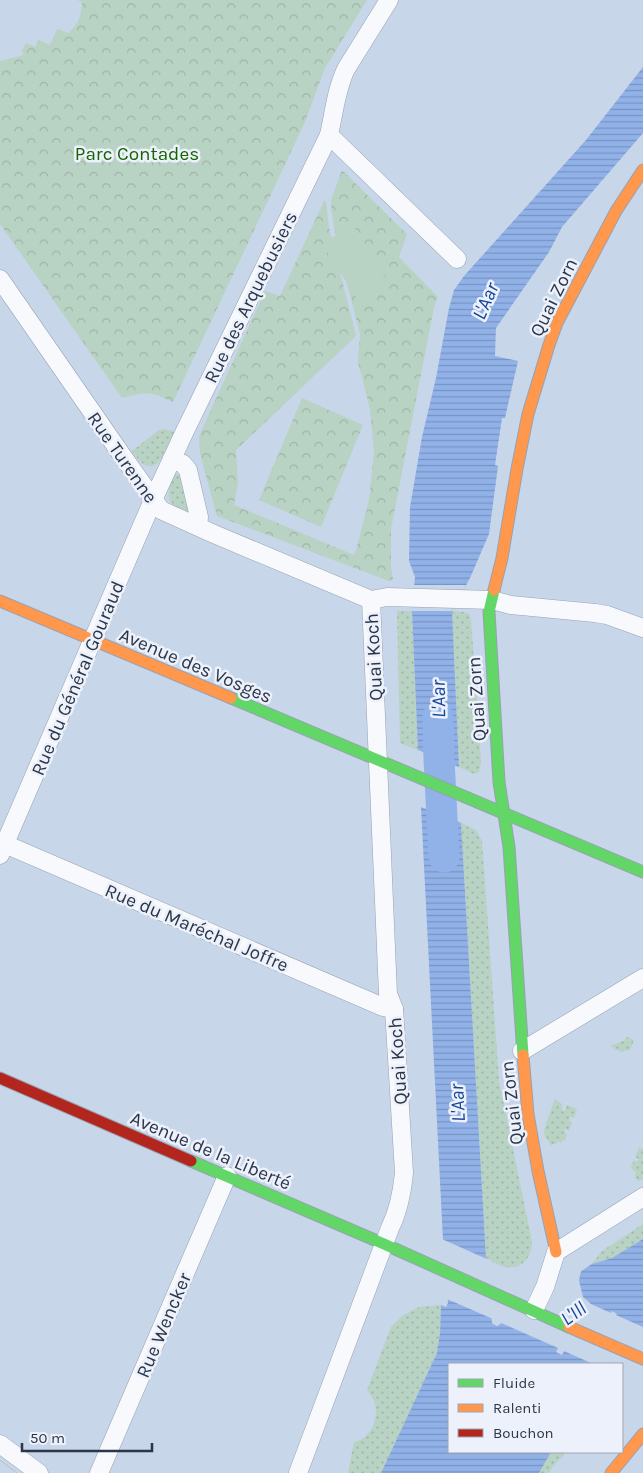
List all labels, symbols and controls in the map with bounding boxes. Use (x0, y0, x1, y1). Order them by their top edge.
park label: Parc Contades (75, 143, 199, 165)
street label: Rue des Arquebusiers (200, 208, 302, 387)
street label: Quai Zorn (525, 255, 582, 340)
water label: L'Aar (467, 278, 504, 323)
street label: Rue Turenne (83, 408, 162, 507)
street label: Rue du Général Gouraud (27, 578, 129, 779)
street label: Quai Koch (361, 613, 387, 701)
street label: Avenue des Vosges (116, 624, 275, 708)
street label: Quai Zorn (463, 656, 491, 742)
water label: L'Aar (427, 679, 450, 718)
street label: Rue du Maréchal Joffre (102, 879, 292, 977)
street label: Quai Koch (384, 1016, 412, 1105)
street label: Quai Zorn (496, 1060, 528, 1146)
water label: L'Aar (445, 1082, 470, 1123)
street label: Avenue de la Liberté (127, 1107, 294, 1195)
street label: Rue Wencker (132, 1269, 196, 1381)
water label: L'Ill (556, 1297, 591, 1330)
legend (448, 1363, 623, 1453)
text: Fluide (493, 1374, 535, 1392)
text: Ralenti (493, 1399, 542, 1417)
scale bar (22, 1420, 152, 1452)
text: Bouchon (493, 1424, 554, 1442)
text: 50 m (30, 1429, 65, 1447)

